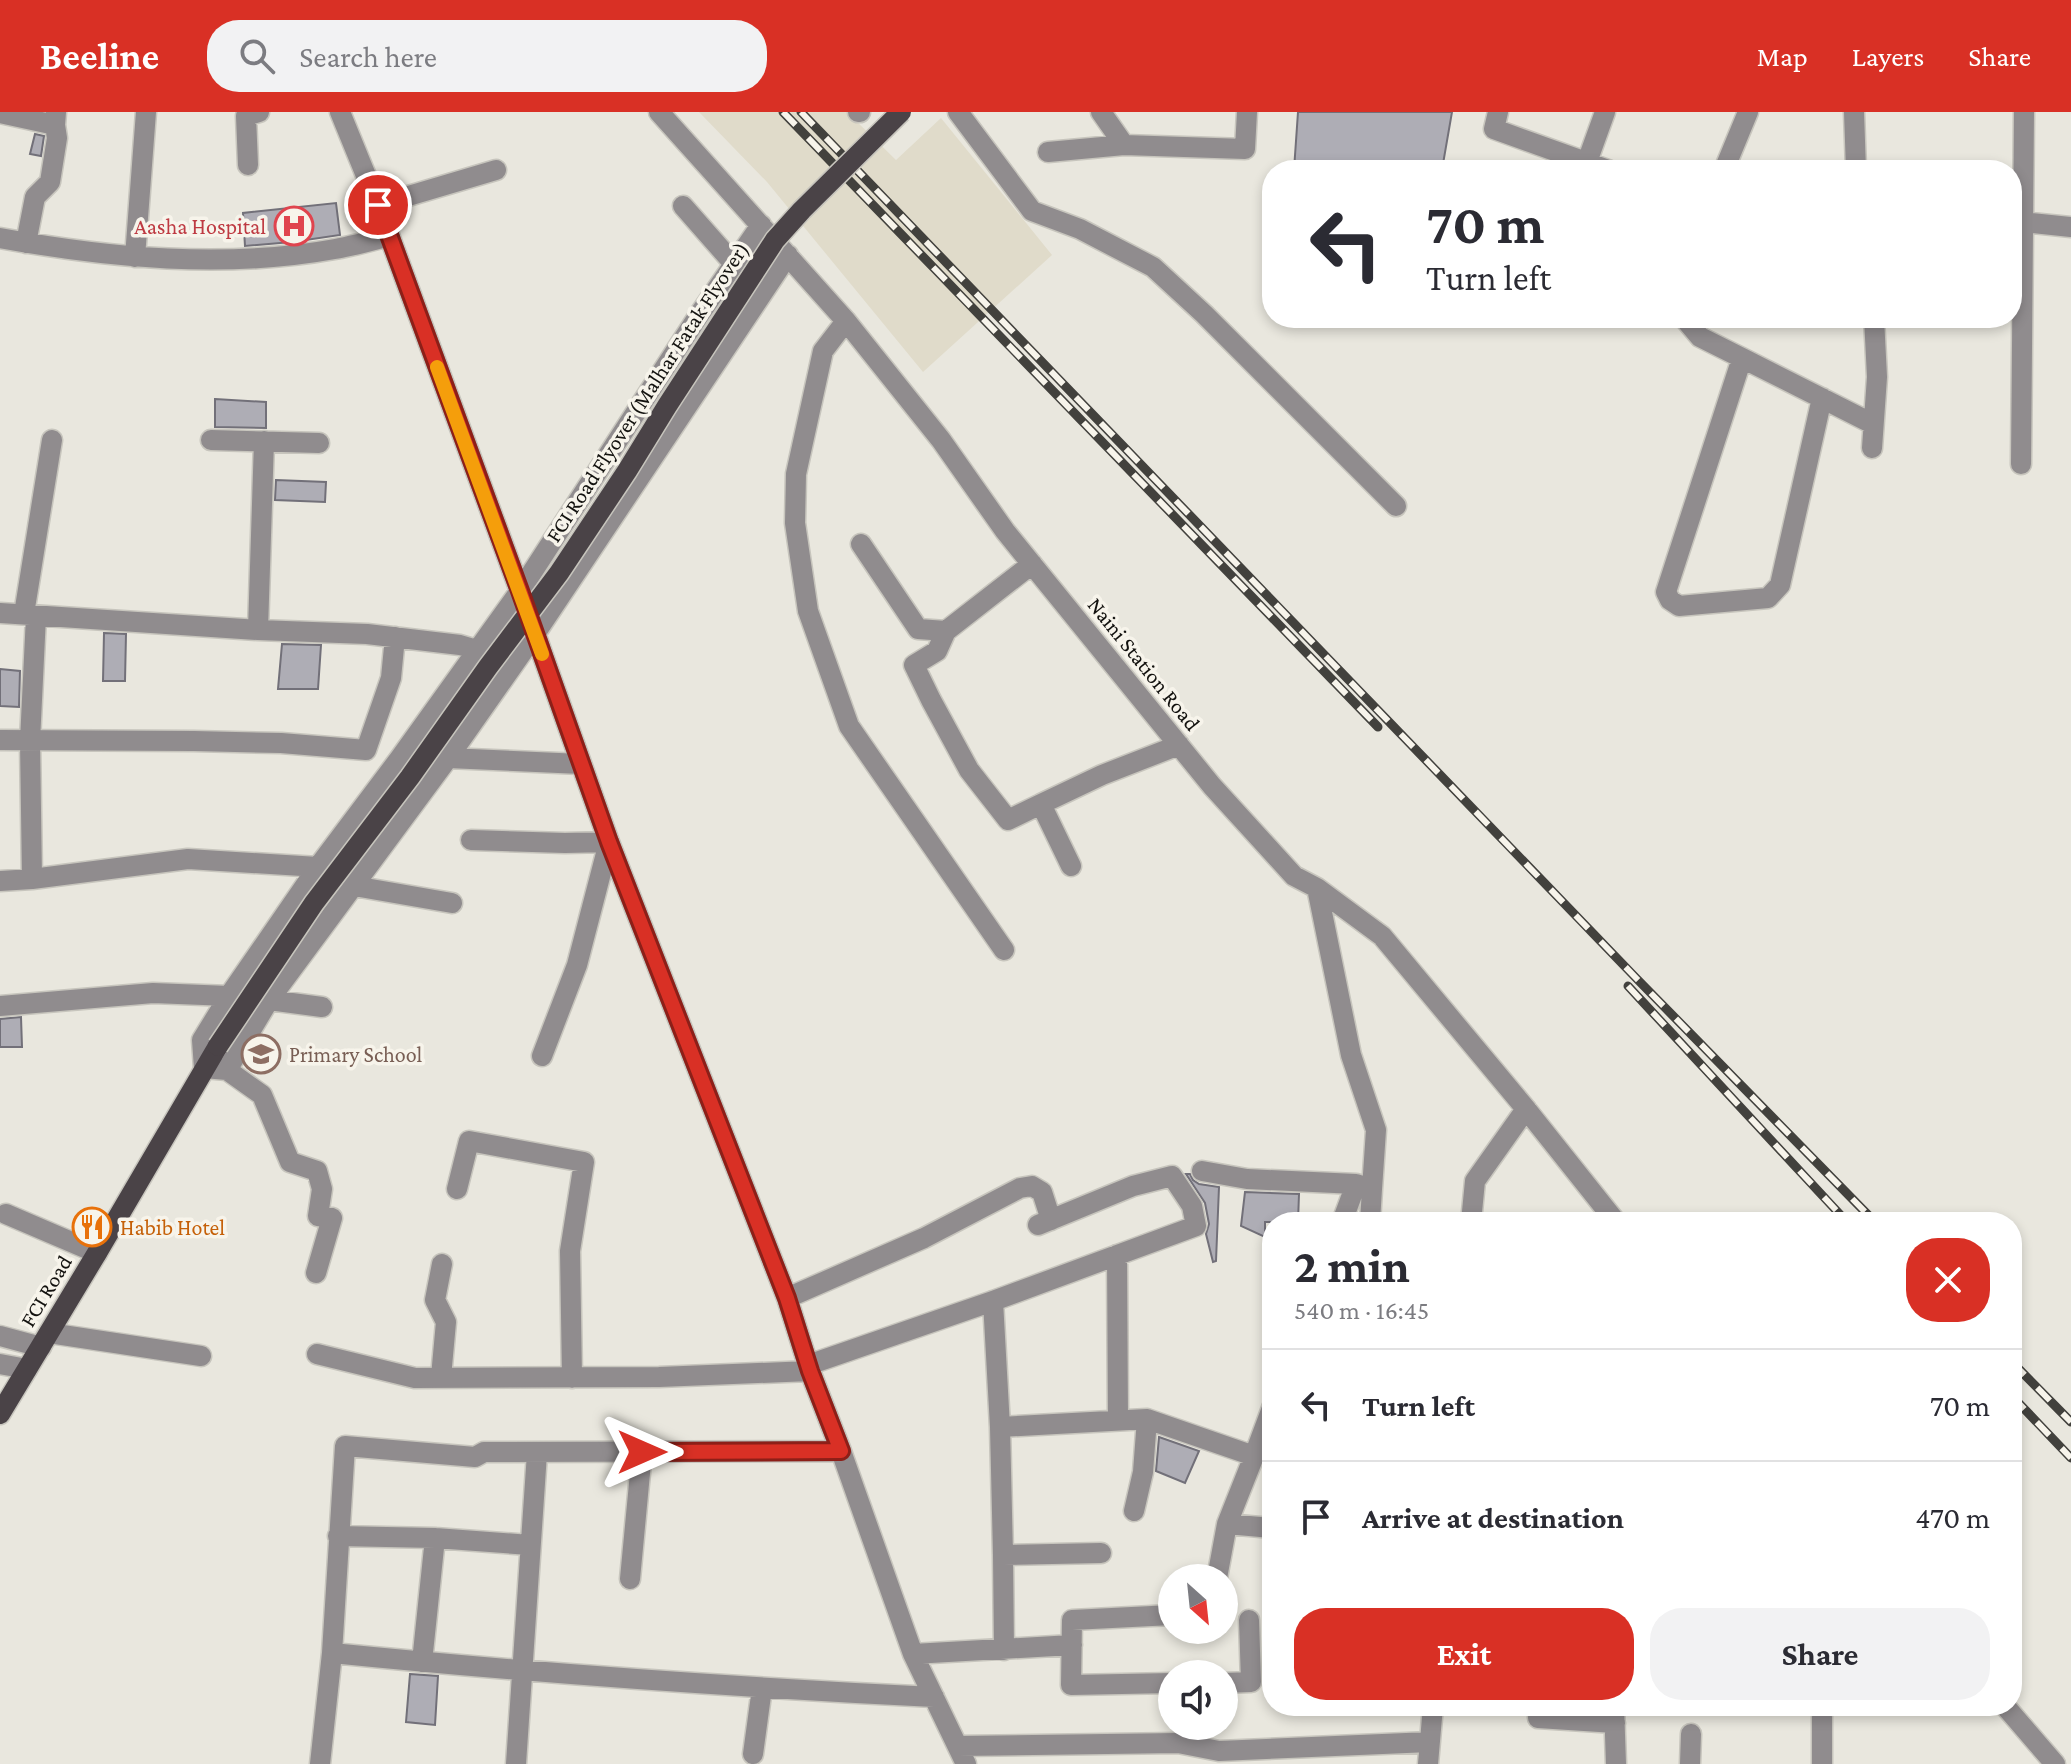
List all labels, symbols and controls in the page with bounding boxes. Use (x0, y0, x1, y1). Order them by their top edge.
search box (207, 20, 767, 92)
icon: search (235, 34, 279, 78)
text: Beeline (40, 35, 159, 77)
text: Search here (299, 40, 437, 73)
text: Map (1757, 41, 1808, 72)
text: Layers (1852, 41, 1924, 72)
text: Share (1968, 41, 2031, 72)
pin (344, 171, 412, 239)
icon: arrive (356, 183, 400, 227)
icon: left (1294, 192, 1398, 296)
text: 70 m (1426, 193, 1545, 255)
hospital icon: Aasha Hospital (273, 205, 315, 247)
place label: Aasha Hospital (134, 214, 266, 239)
street label: FCI Road Flyover (Malhar Fatak Flyover) (540, 237, 754, 547)
text: Turn left (1426, 258, 1551, 298)
street label: Naini Station Road (1083, 592, 1206, 736)
school or university icon: Primary School (240, 1033, 282, 1075)
place label: Primary School (289, 1042, 423, 1067)
restaurant icon: Habib Hotel (71, 1206, 113, 1248)
place label: Habib Hotel (120, 1215, 225, 1240)
button: close (1906, 1238, 1990, 1322)
text: 2 min (1294, 1239, 1410, 1292)
street label: FCI Road (15, 1250, 77, 1331)
text: 540 m · 16:45 (1294, 1296, 1429, 1325)
icon: left (1294, 1383, 1338, 1427)
text: Turn left (1362, 1389, 1475, 1422)
text: 70 m (1930, 1389, 1990, 1422)
position arrow (600, 1410, 684, 1494)
icon: arrive (1294, 1495, 1338, 1539)
text: Arrive at destination (1362, 1501, 1624, 1534)
text: 470 m (1915, 1501, 1990, 1534)
north arrow (1158, 1564, 1238, 1644)
map controls (1158, 1564, 1238, 1740)
button: Exit (1294, 1608, 1634, 1700)
button: Share (1650, 1608, 1990, 1700)
button: sound (1158, 1660, 1238, 1740)

